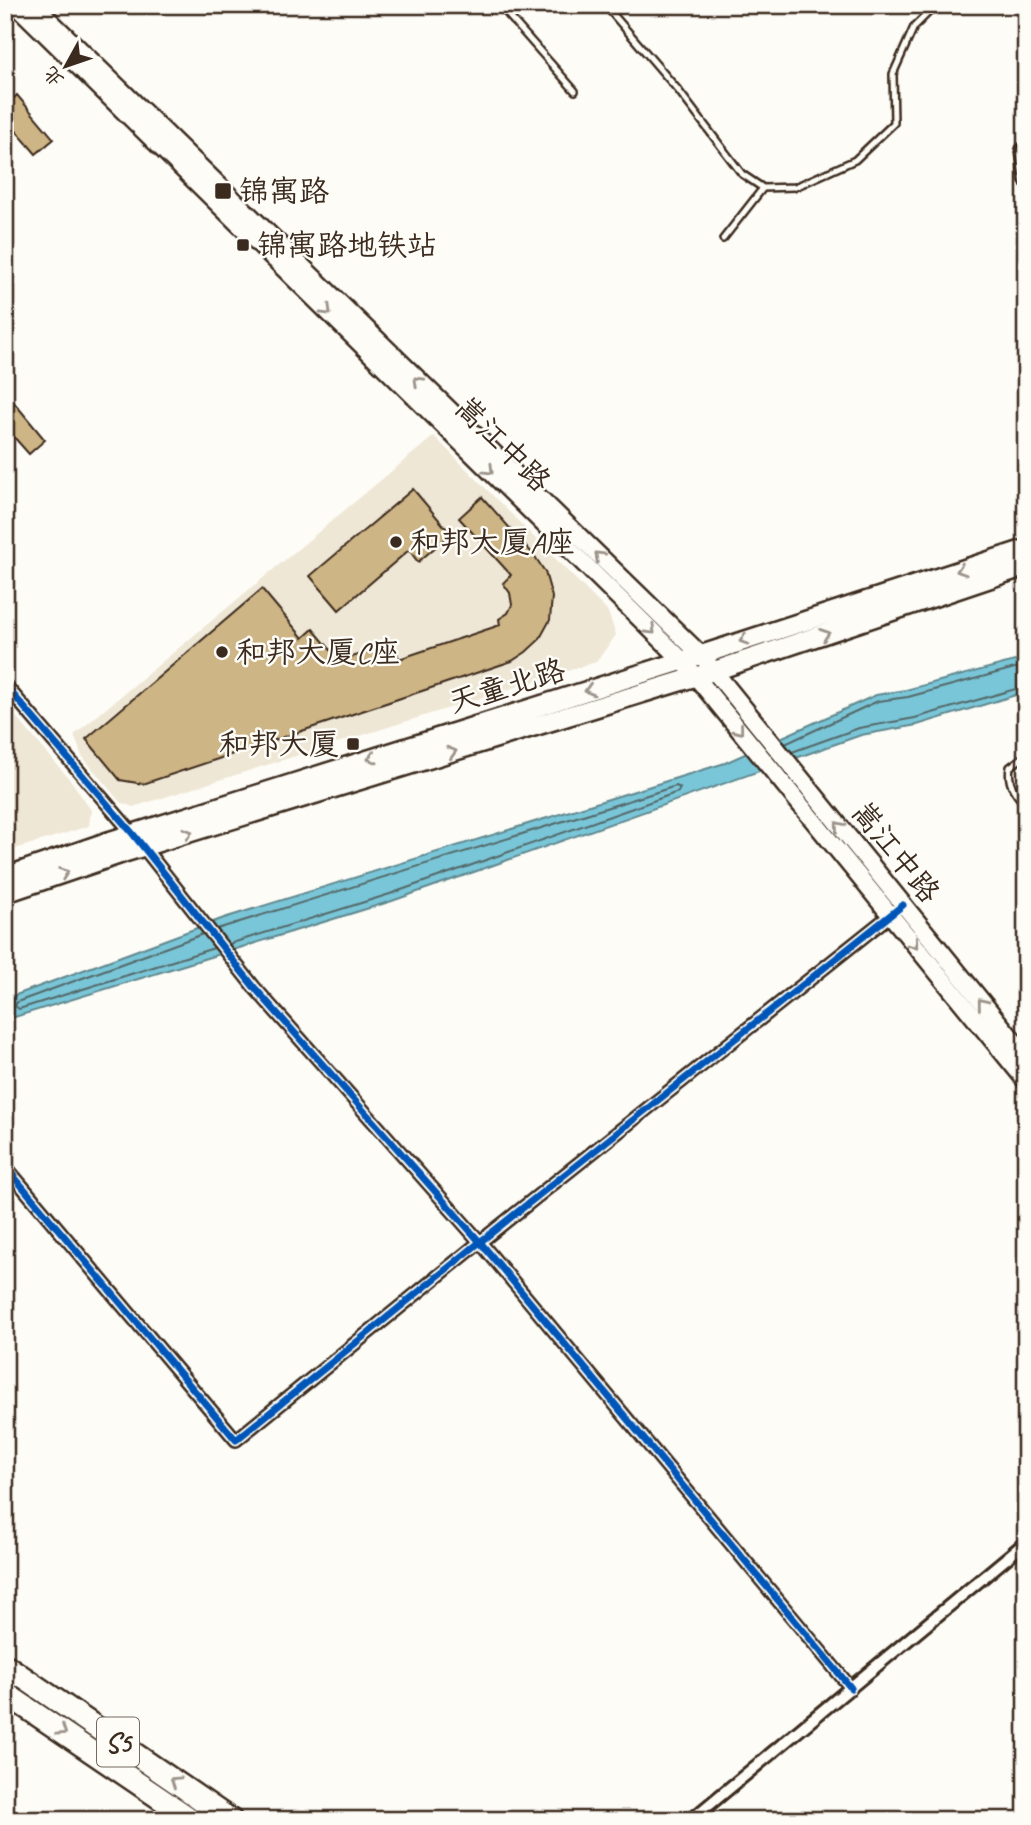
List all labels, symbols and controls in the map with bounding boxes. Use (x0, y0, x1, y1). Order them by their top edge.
north arrow (32, 32, 102, 102)
text: 北 (38, 61, 69, 91)
place label: 锦寓路 (239, 172, 329, 210)
marker: 锦寓路 (213, 181, 233, 201)
place label: 锦寓路地铁站 (257, 226, 437, 264)
marker: 锦寓路地铁站 (235, 237, 251, 253)
one-way arrow (319, 302, 332, 315)
one-way arrow (413, 376, 426, 389)
street label: 嵩江中路 (447, 388, 559, 500)
one-way arrow (481, 462, 494, 475)
place label: 和邦大厦A座 (410, 523, 575, 561)
marker: 和邦大厦A座 (388, 534, 404, 550)
one-way arrow (594, 552, 607, 565)
one-way arrow (955, 561, 967, 576)
one-way arrow (643, 621, 656, 634)
one-way arrow (819, 627, 831, 642)
one-way arrow (739, 632, 751, 646)
place label: 和邦大厦C座 (236, 633, 400, 671)
marker: 和邦大厦C座 (214, 644, 230, 660)
street label: 天童北路 (444, 650, 570, 722)
one-way arrow (583, 682, 596, 696)
one-way arrow (731, 721, 743, 734)
place label: 和邦大厦 (219, 725, 339, 763)
marker: 和邦大厦 (345, 736, 361, 752)
one-way arrow (446, 746, 458, 761)
one-way arrow (366, 750, 379, 764)
street label: 嵩江中路 (843, 793, 949, 911)
one-way arrow (835, 822, 848, 834)
one-way arrow (182, 827, 194, 842)
one-way arrow (57, 867, 70, 881)
one-way arrow (906, 936, 918, 949)
one-way arrow (978, 998, 991, 1010)
road number: S5 (97, 1718, 139, 1766)
one-way arrow (54, 1723, 67, 1735)
one-way arrow (170, 1777, 183, 1789)

